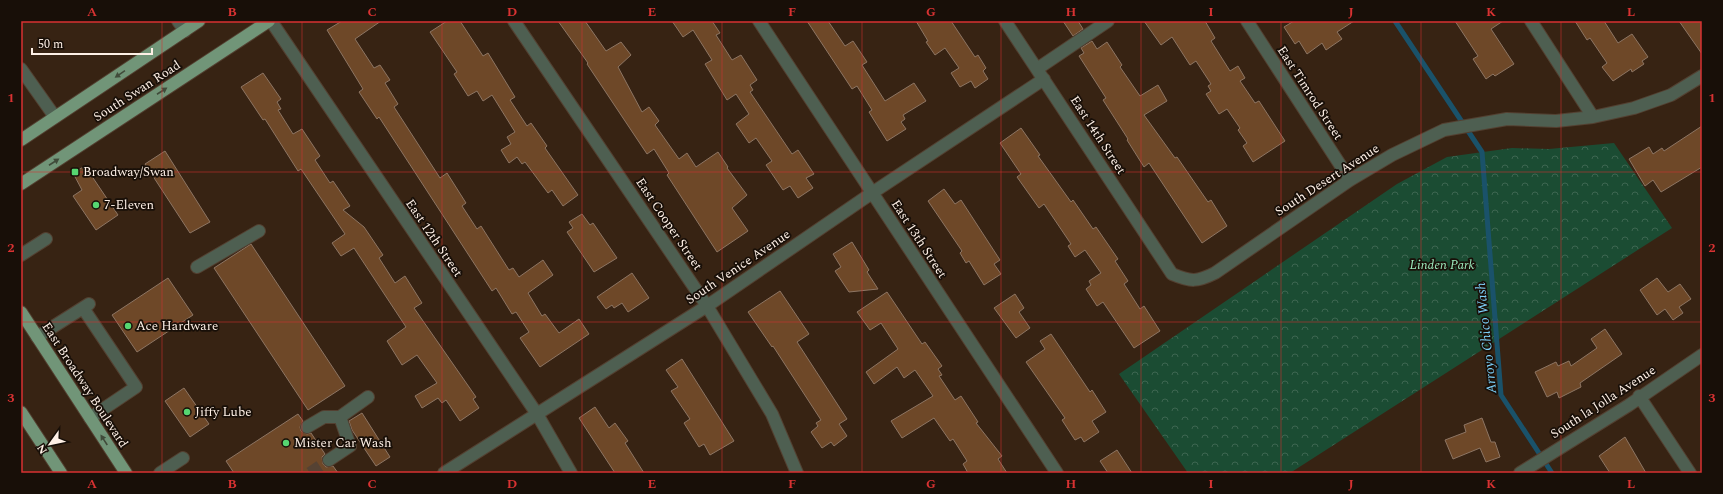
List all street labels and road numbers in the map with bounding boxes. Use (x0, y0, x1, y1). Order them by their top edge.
street label: East Timrod Street (1272, 42, 1348, 145)
street label: South Swan Road (89, 55, 185, 127)
street label: East 14th Street (1065, 92, 1131, 179)
street label: South Desert Avenue (1271, 139, 1383, 221)
street label: East Cooper Street (631, 174, 708, 275)
street label: East 12th Street (400, 195, 468, 282)
street label: East 13th Street (886, 196, 952, 283)
street label: South Venice Avenue (682, 224, 794, 310)
street label: East Broadway Boulevard (37, 318, 133, 452)
street label: South la Jolla Avenue (1546, 360, 1660, 444)

